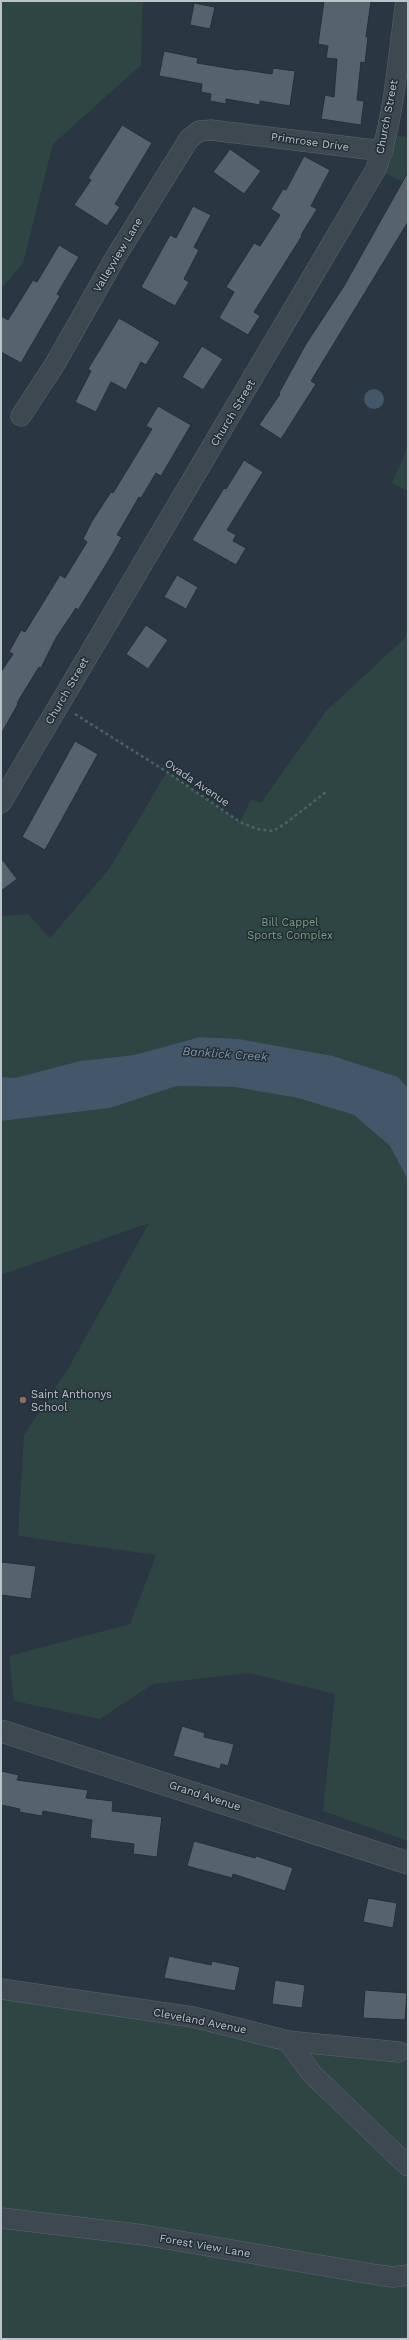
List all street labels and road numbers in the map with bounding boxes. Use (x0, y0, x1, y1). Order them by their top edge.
street label: Church Street (373, 78, 401, 155)
street label: Primrose Drive (270, 130, 350, 154)
street label: Valleyview Lane (91, 215, 145, 295)
street label: Church Street (208, 377, 258, 449)
street label: Church Street (43, 655, 92, 727)
street label: Ovada Avenue (162, 757, 232, 809)
street label: Grand Avenue (168, 1778, 242, 1814)
street label: Cleveland Avenue (152, 2006, 248, 2036)
street label: Forest View Lane (159, 2232, 251, 2260)

